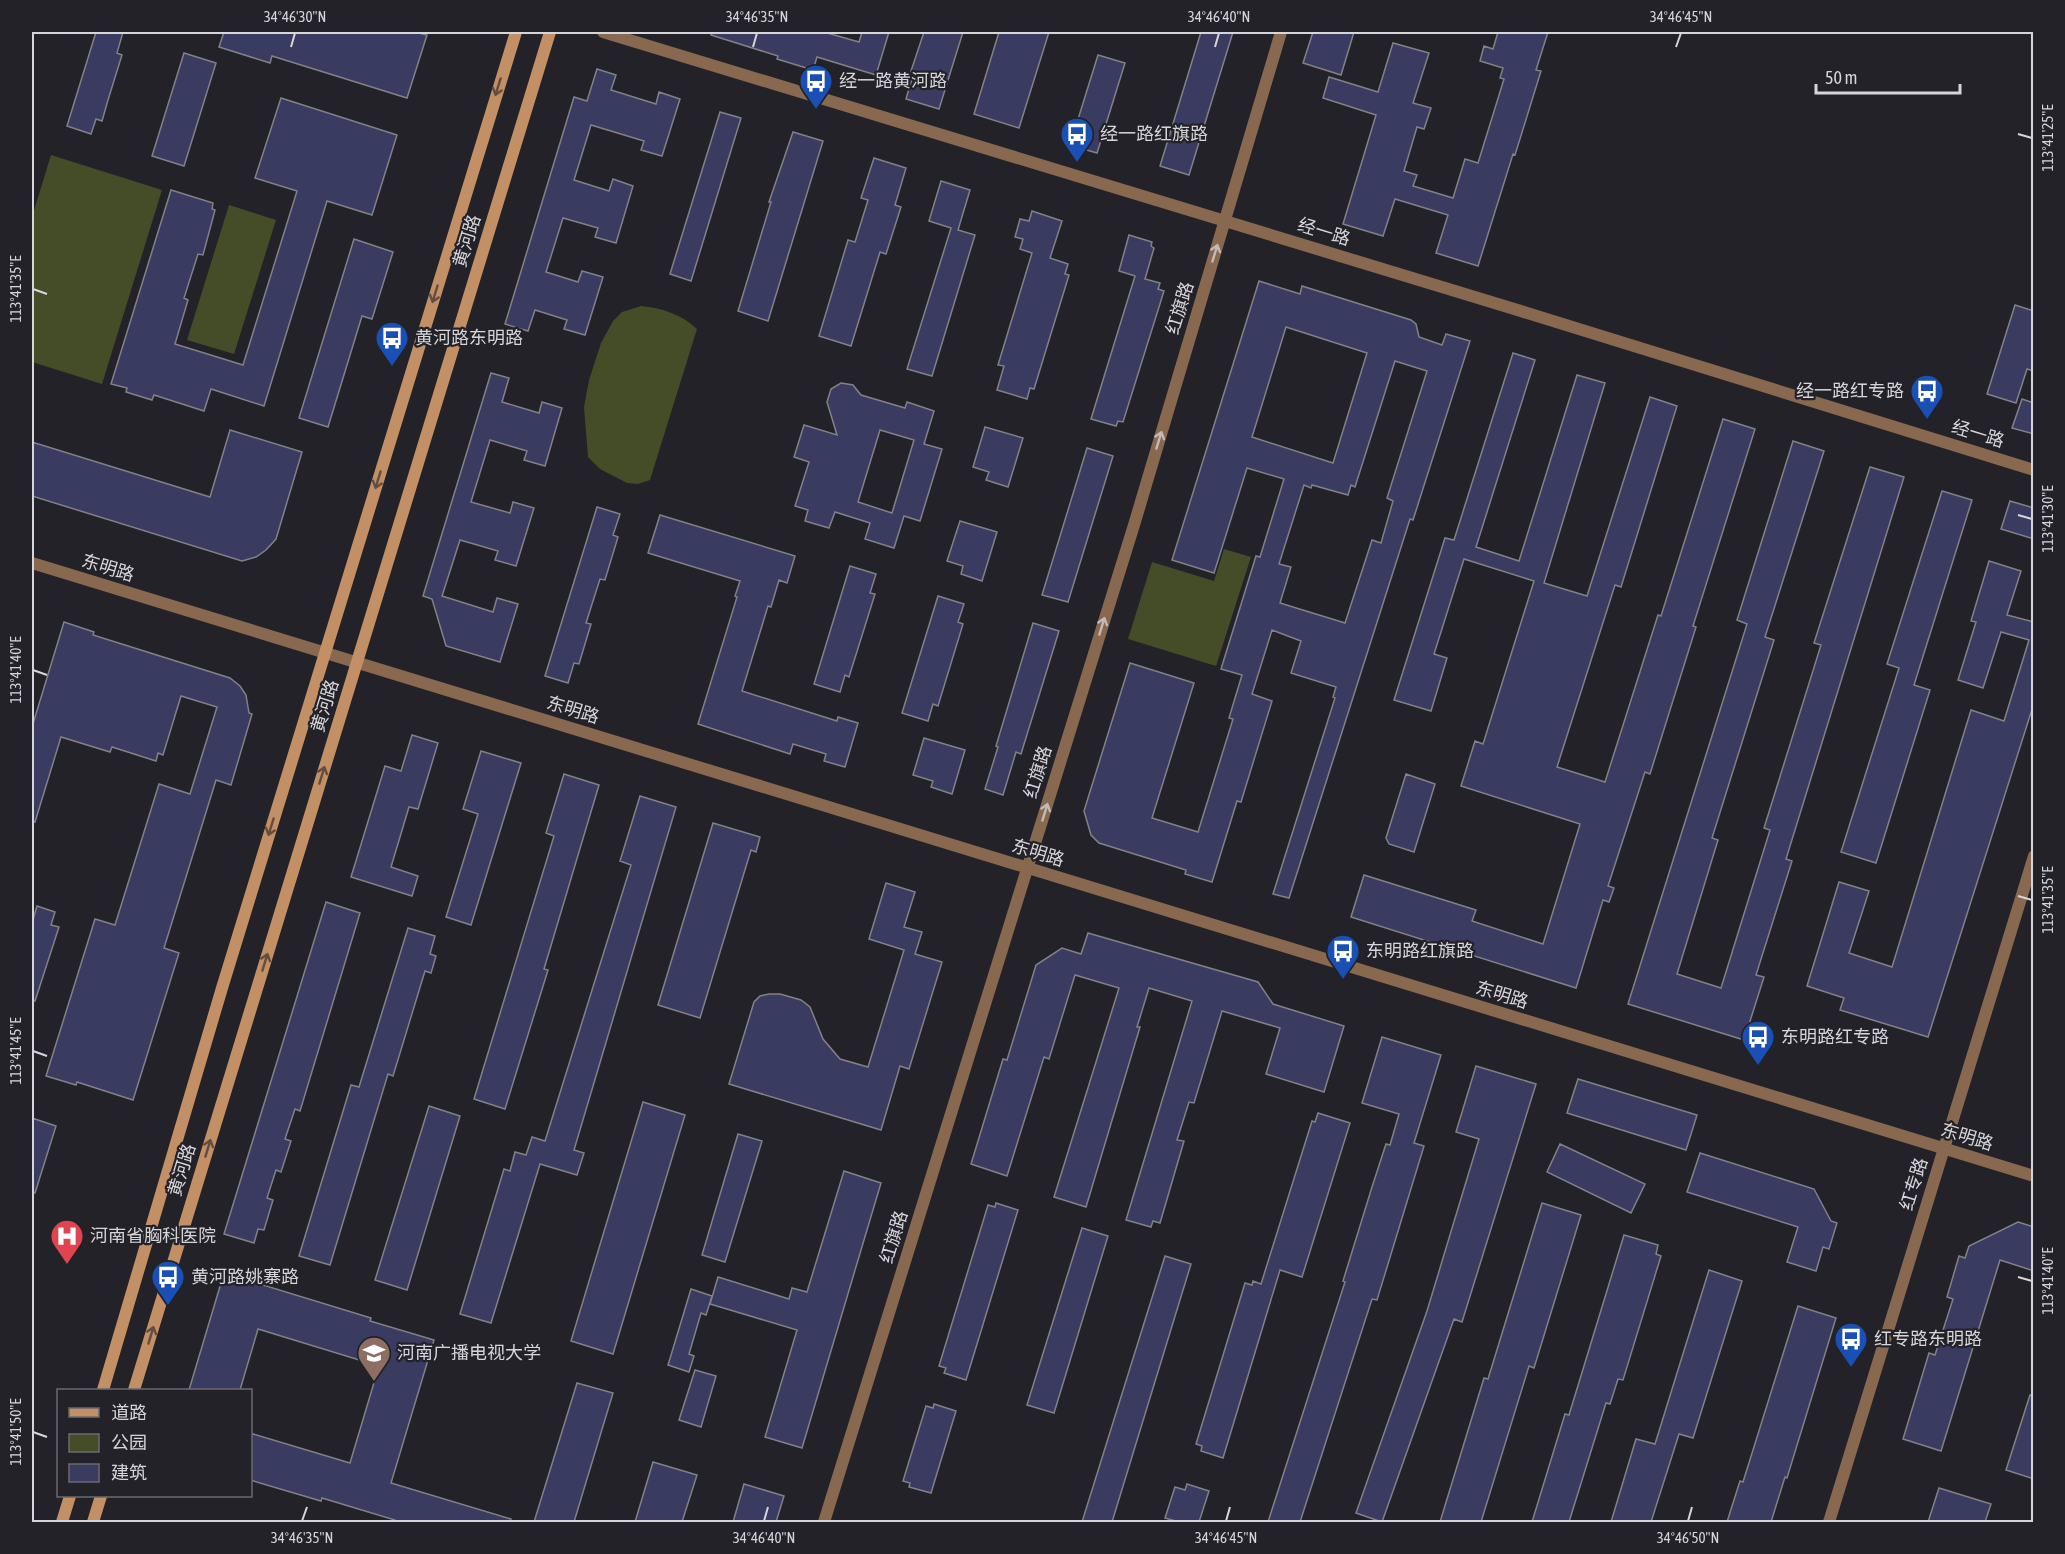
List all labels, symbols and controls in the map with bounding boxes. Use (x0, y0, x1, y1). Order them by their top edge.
text: 34°46'30"N (264, 8, 326, 25)
text: 34°46'35"N (726, 8, 788, 25)
text: 34°46'40"N (1188, 8, 1250, 25)
text: 34°46'45"N (1650, 8, 1712, 25)
scale bar (1816, 57, 1960, 95)
bus stop icon: 经一路黄河路 (798, 63, 834, 110)
text: 50 m (1825, 67, 1857, 88)
place label: 经一路黄河路 (839, 70, 947, 91)
one-way arrow (492, 77, 503, 96)
text: 113°41'25"E (2039, 104, 2056, 172)
bus stop icon: 经一路红旗路 (1059, 116, 1095, 163)
place label: 经一路红旗路 (1100, 123, 1208, 144)
street label: 黄河路 (449, 212, 484, 270)
street label: 经一路 (1295, 214, 1353, 249)
one-way arrow (1210, 244, 1221, 263)
text: 113°41'35"E (7, 255, 24, 323)
street label: 红旗路 (1162, 279, 1197, 337)
one-way arrow (429, 284, 440, 303)
bus stop icon: 黄河路东明路 (374, 320, 410, 367)
place label: 黄河路东明路 (415, 327, 523, 348)
bus stop icon: 经一路红专路 (1909, 373, 1945, 420)
place label: 经一路红专路 (1796, 380, 1904, 401)
street label: 经一路 (1949, 416, 2007, 451)
one-way arrow (1154, 430, 1165, 449)
one-way arrow (372, 470, 383, 489)
text: 113°41'30"E (2039, 485, 2056, 553)
street label: 东明路 (79, 550, 137, 585)
one-way arrow (1098, 617, 1109, 636)
text: 113°41'40"E (7, 636, 24, 704)
street label: 黄河路 (307, 677, 342, 735)
street label: 东明路 (544, 692, 602, 727)
street label: 红旗路 (1020, 743, 1055, 801)
one-way arrow (317, 766, 328, 785)
one-way arrow (1040, 803, 1051, 822)
one-way arrow (265, 817, 276, 836)
street label: 东明路 (1009, 835, 1067, 870)
text: 113°41'35"E (2039, 866, 2056, 934)
bus stop icon: 东明路红旗路 (1325, 933, 1361, 980)
place label: 东明路红旗路 (1366, 940, 1474, 961)
one-way arrow (260, 953, 271, 972)
street label: 东明路 (1473, 977, 1531, 1012)
text: 113°41'45"E (7, 1017, 24, 1085)
bus stop icon: 东明路红专路 (1740, 1019, 1776, 1066)
place label: 东明路红专路 (1781, 1026, 1889, 1047)
street label: 东明路 (1938, 1119, 1996, 1154)
one-way arrow (203, 1139, 214, 1158)
street label: 黄河路 (164, 1141, 199, 1199)
street label: 红专路 (1896, 1155, 1931, 1213)
street label: 红旗路 (876, 1208, 911, 1266)
hospital icon: 河南省胸科医院 (49, 1218, 85, 1265)
place label: 河南省胸科医院 (90, 1225, 216, 1246)
text: 113°41'40"E (2039, 1247, 2056, 1315)
bus stop icon: 黄河路姚寨路 (150, 1259, 186, 1306)
place label: 黄河路姚寨路 (191, 1266, 299, 1287)
bus stop icon: 红专路东明路 (1833, 1321, 1869, 1368)
one-way arrow (146, 1326, 157, 1345)
place label: 红专路东明路 (1874, 1328, 1982, 1349)
school or university icon: 河南广播电视大学 (356, 1335, 392, 1382)
place label: 河南广播电视大学 (397, 1342, 541, 1363)
legend (57, 1389, 252, 1497)
text: 113°41'50"E (7, 1398, 24, 1466)
text: 道路 (111, 1402, 147, 1423)
text: 公园 (111, 1432, 147, 1453)
text: 建筑 (111, 1462, 147, 1483)
text: 34°46'35"N (271, 1529, 333, 1546)
text: 34°46'40"N (733, 1529, 795, 1546)
text: 34°46'45"N (1195, 1529, 1257, 1546)
text: 34°46'50"N (1657, 1529, 1719, 1546)

